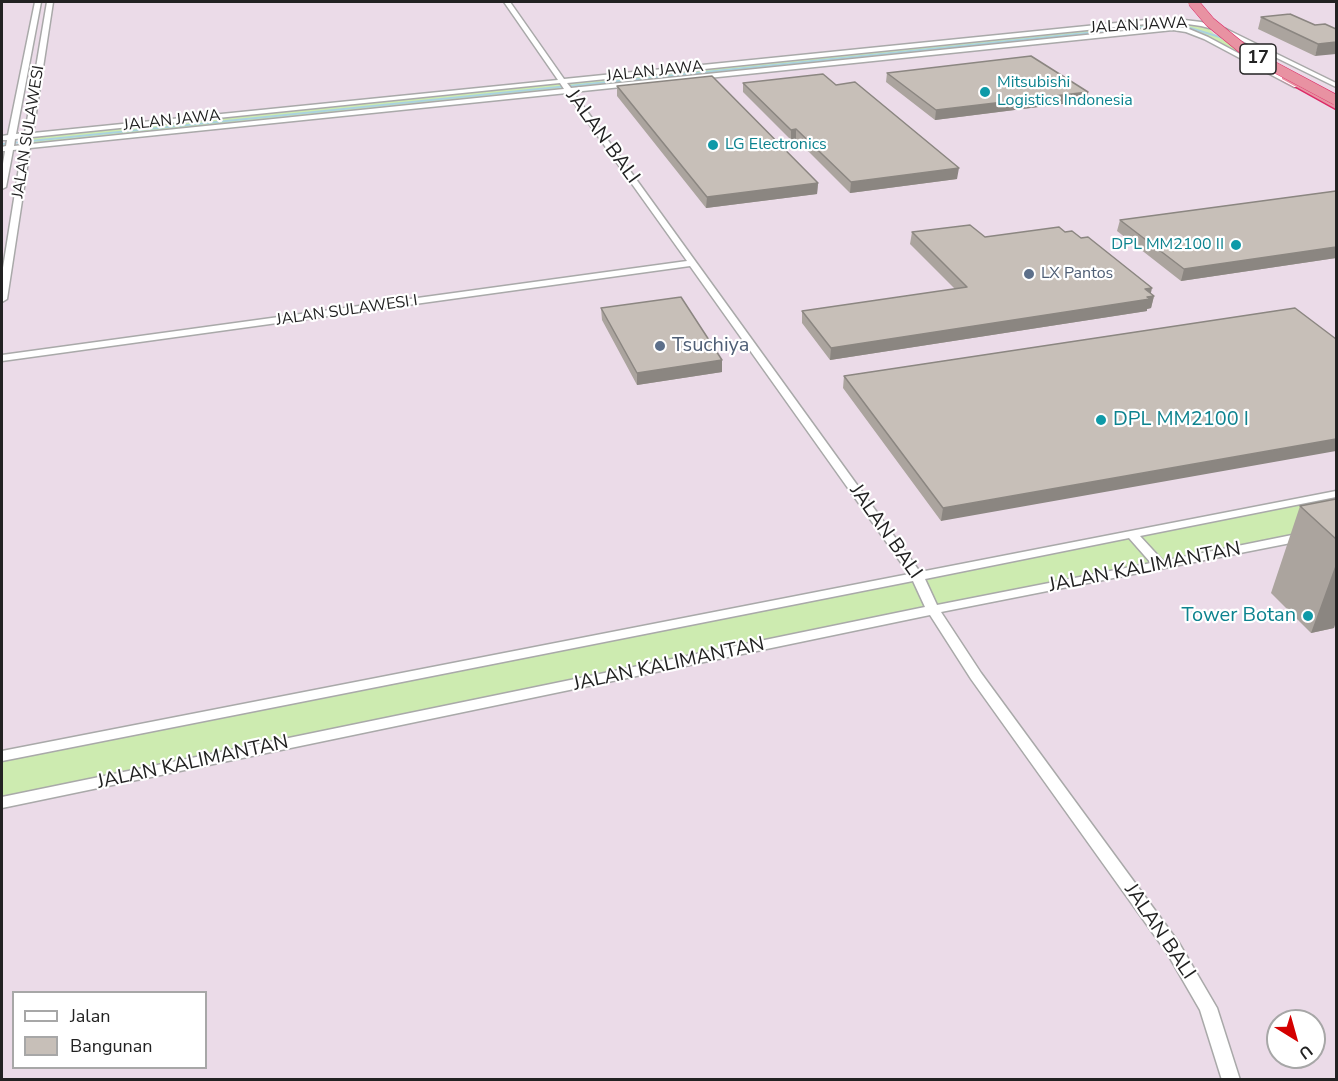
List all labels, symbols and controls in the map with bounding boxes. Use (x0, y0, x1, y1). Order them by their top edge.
street label: JALAN JAWA (1090, 14, 1188, 38)
road number: 17 (1240, 44, 1276, 74)
street label: JALAN JAWA (606, 57, 704, 87)
street label: JALAN SULAWESI (9, 64, 49, 200)
place label: Mitsubishi Logistics Indonesia (997, 73, 1133, 111)
street label: JALAN BALI (560, 85, 644, 189)
marker: Mitsubishi Logistics Indonesia (978, 85, 992, 99)
street label: JALAN JAWA (123, 106, 221, 136)
place label: LG Electronics (725, 135, 827, 155)
marker: LG Electronics (706, 138, 720, 152)
place label: DPL MM2100 II (1111, 235, 1224, 255)
marker: DPL MM2100 II (1229, 238, 1243, 252)
place label: LX Pantos (1041, 264, 1113, 284)
marker: LX Pantos (1022, 267, 1036, 281)
street label: JALAN SULAWESI I (275, 292, 419, 330)
place label: Tsuchiya (672, 334, 749, 358)
marker: Tsuchiya (653, 339, 667, 353)
place label: DPL MM2100 I (1113, 408, 1249, 432)
marker: DPL MM2100 I (1094, 413, 1108, 427)
street label: JALAN BALI (844, 480, 926, 584)
street label: JALAN KALIMANTAN (1047, 538, 1243, 598)
place label: Tower Botan (1181, 604, 1296, 628)
marker: Tower Botan (1301, 609, 1315, 623)
street label: JALAN KALIMANTAN (571, 633, 767, 697)
street label: JALAN KALIMANTAN (95, 731, 291, 795)
street label: JALAN BALI (1118, 880, 1200, 984)
legend (12, 991, 207, 1069)
text: Jalan (70, 1004, 110, 1028)
north arrow (1266, 1009, 1326, 1069)
text: Bangunan (70, 1034, 153, 1058)
text: U (1294, 1039, 1317, 1064)

